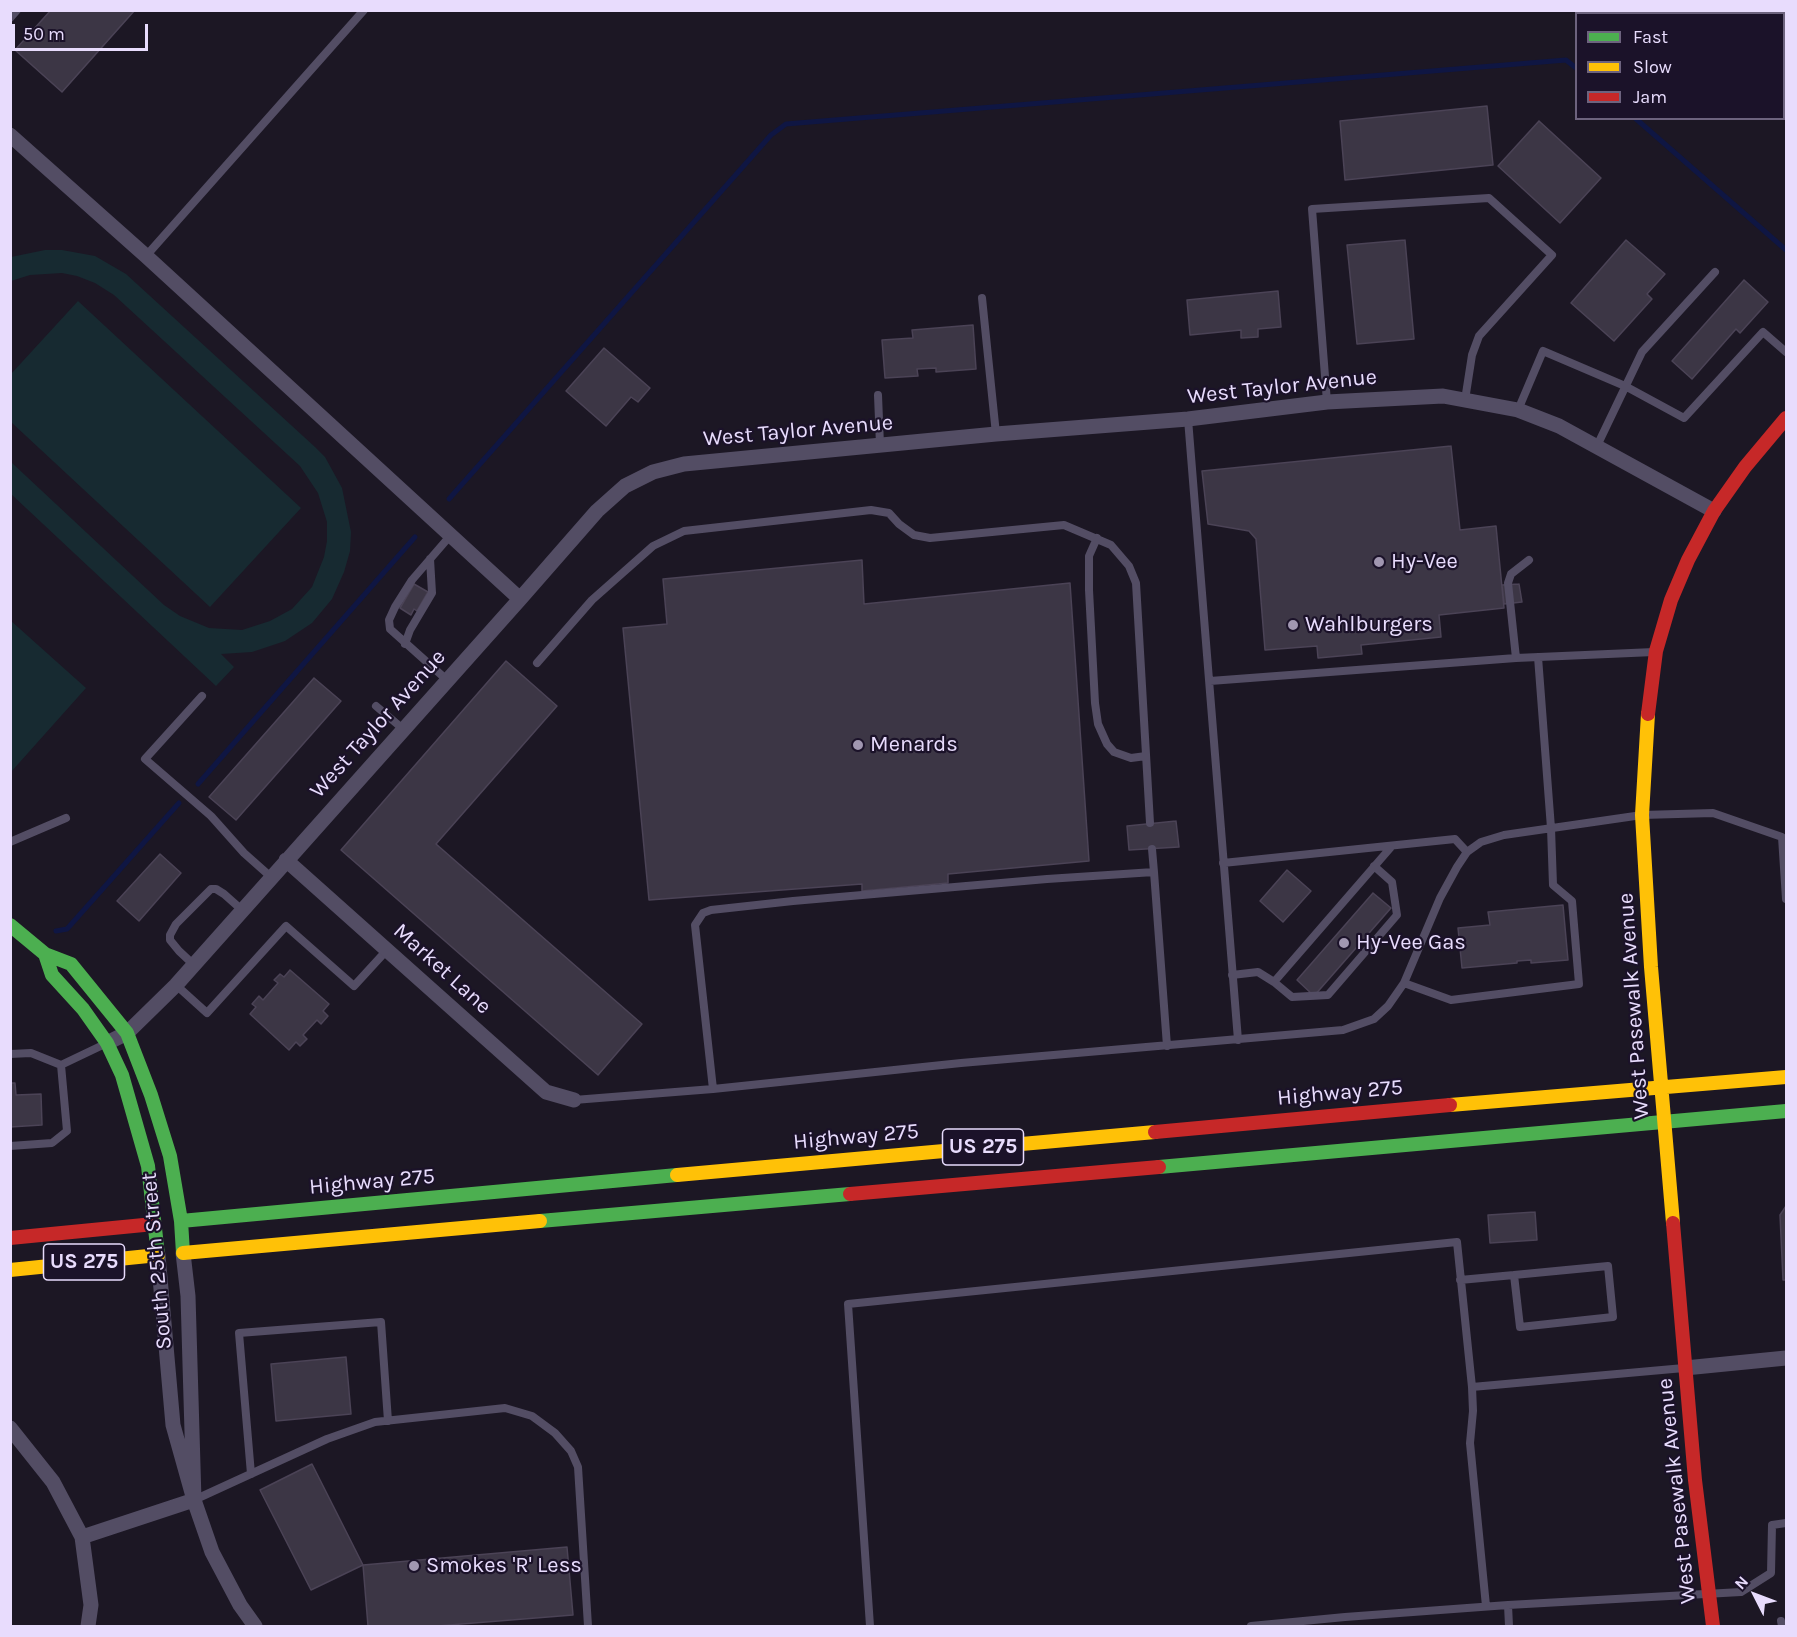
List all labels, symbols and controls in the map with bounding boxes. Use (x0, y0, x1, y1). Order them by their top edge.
scale bar (15, 12, 152, 50)
legend (1575, 12, 1785, 120)
text: 50 m (23, 23, 65, 45)
text: Fast (1633, 26, 1668, 48)
text: Slow (1633, 56, 1672, 78)
text: Jam (1633, 86, 1667, 108)
street label: West Taylor Avenue (1186, 364, 1378, 410)
street label: West Taylor Avenue (702, 410, 894, 452)
place label: Hy-Vee (1391, 549, 1458, 575)
marker: Hy-Vee (1372, 555, 1386, 569)
place label: Wahlburgers (1305, 612, 1433, 638)
marker: Wahlburgers (1286, 618, 1300, 632)
street label: West Taylor Avenue (304, 644, 452, 804)
place label: Menards (870, 732, 958, 758)
marker: Menards (851, 738, 865, 752)
street label: West Pasewalk Avenue (1613, 892, 1655, 1120)
street label: Market Lane (388, 918, 496, 1020)
place label: Hy-Vee Gas (1356, 930, 1466, 956)
marker: Hy-Vee Gas (1337, 936, 1351, 950)
street label: Highway 275 (1276, 1074, 1404, 1112)
street label: Highway 275 (792, 1118, 920, 1156)
road number: US 275 (942, 1129, 1024, 1165)
street label: Highway 275 (308, 1163, 436, 1201)
street label: South 25th Street (136, 1171, 178, 1351)
road number: US 275 (44, 1244, 124, 1280)
street label: West Pasewalk Avenue (1652, 1377, 1702, 1605)
place label: Smokes 'R' Less (426, 1553, 582, 1579)
marker: Smokes 'R' Less (407, 1559, 421, 1573)
north arrow (1725, 1565, 1785, 1625)
text: N (1730, 1572, 1752, 1593)

